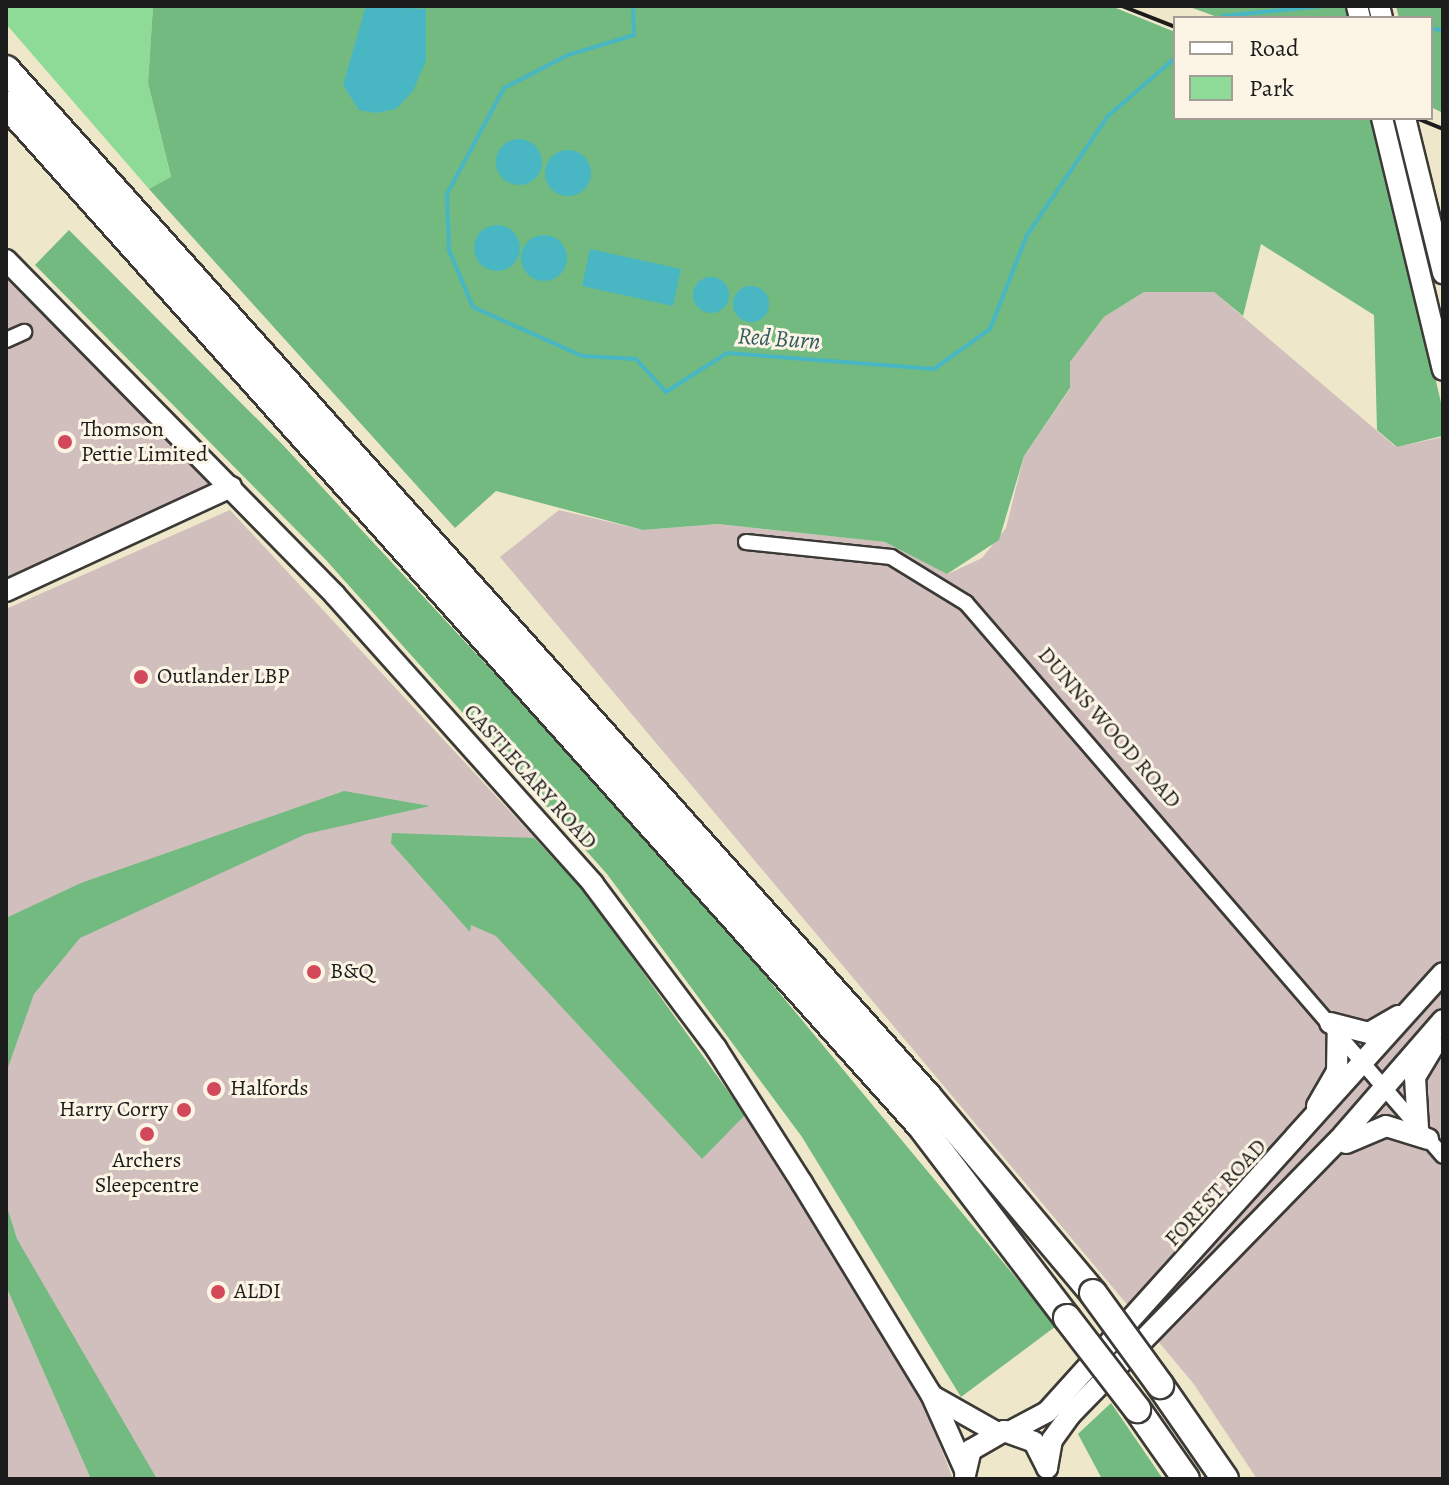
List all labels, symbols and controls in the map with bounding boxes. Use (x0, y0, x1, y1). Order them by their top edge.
legend (1173, 16, 1433, 120)
text: Road (1249, 32, 1299, 64)
text: Park (1249, 72, 1294, 104)
water label: Red Burn (737, 322, 821, 356)
place label: Thomson Pettie Limited (81, 416, 208, 468)
marker: Thomson Pettie Limited (56, 433, 74, 451)
street label: DUNNS WOOD ROAD (1032, 642, 1186, 814)
place label: Outlander LBP (157, 664, 289, 690)
marker: Outlander LBP (132, 668, 150, 686)
street label: CASTLECARY ROAD (458, 699, 602, 855)
place label: B&Q (330, 959, 374, 985)
marker: B&Q (305, 963, 323, 981)
place label: Halfords (230, 1076, 308, 1102)
marker: Halfords (205, 1080, 223, 1098)
place label: Harry Corry (59, 1097, 168, 1123)
marker: Harry Corry (175, 1101, 193, 1119)
marker: Archers Sleepcentre (138, 1125, 156, 1143)
street label: FOREST ROAD (1160, 1134, 1272, 1252)
place label: Archers Sleepcentre (95, 1147, 199, 1198)
place label: ALDI (234, 1279, 281, 1305)
marker: ALDI (209, 1283, 227, 1301)

